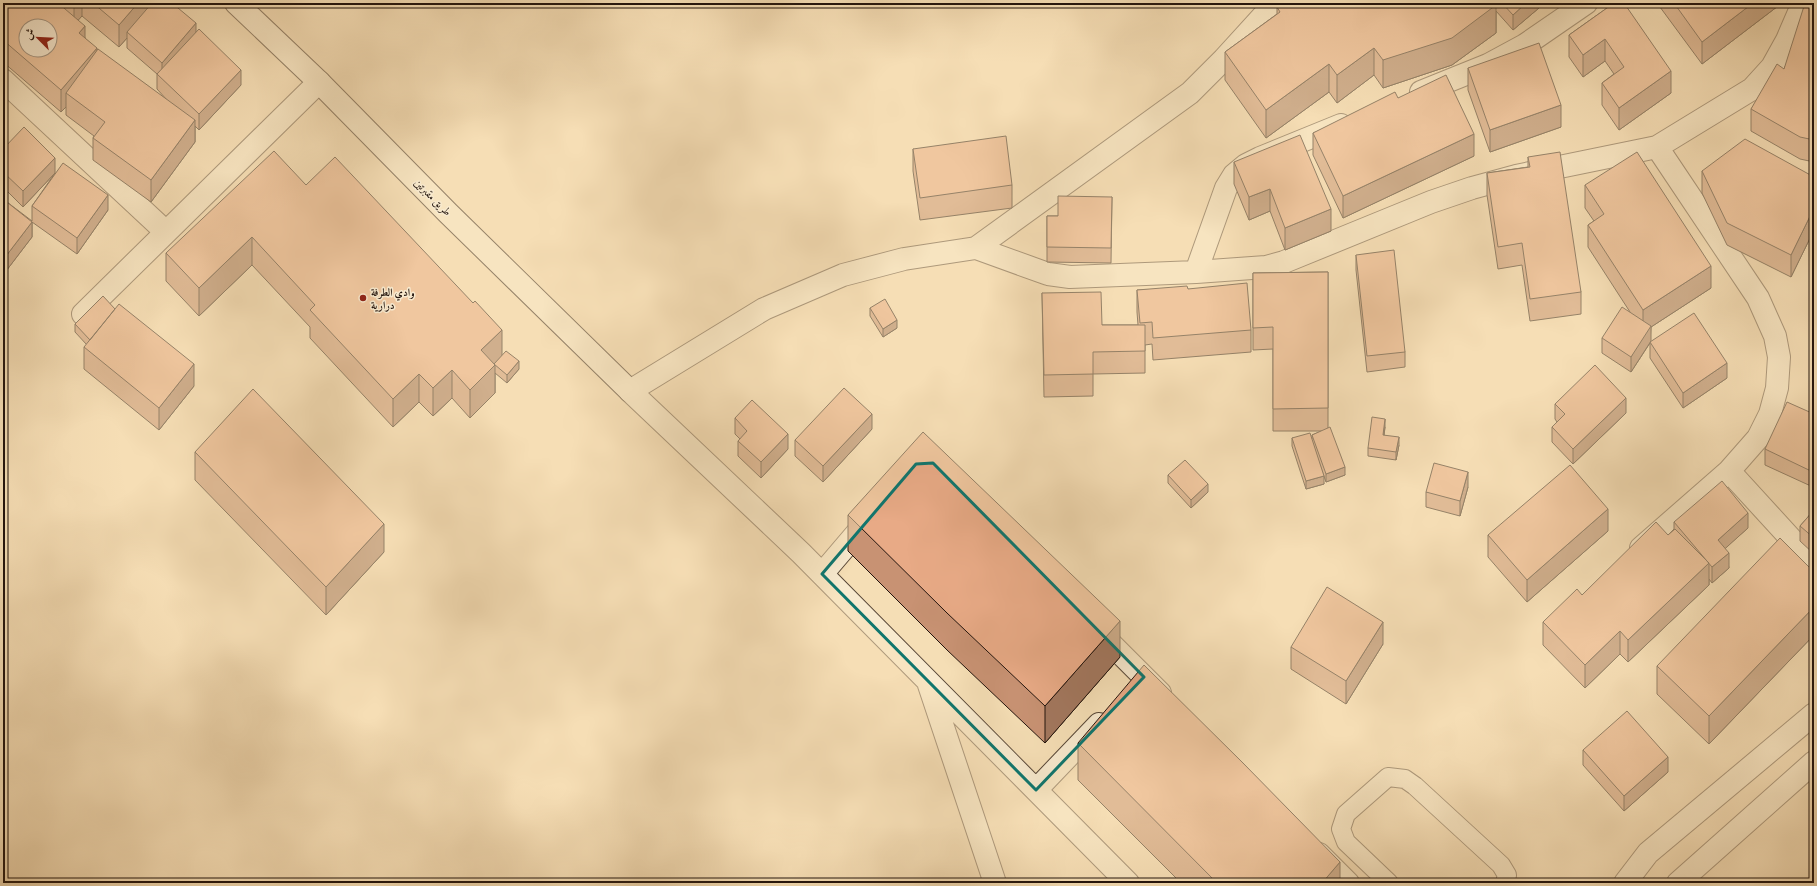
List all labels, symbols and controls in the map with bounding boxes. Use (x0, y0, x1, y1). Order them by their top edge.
north arrow (18, 18, 58, 58)
text: ش (20, 26, 38, 42)
street label: طريق مقبرتين (411, 175, 455, 219)
place label: وادي الطرفة درارية (371, 285, 415, 313)
marker: وادي الطرفة درارية (358, 293, 368, 303)

